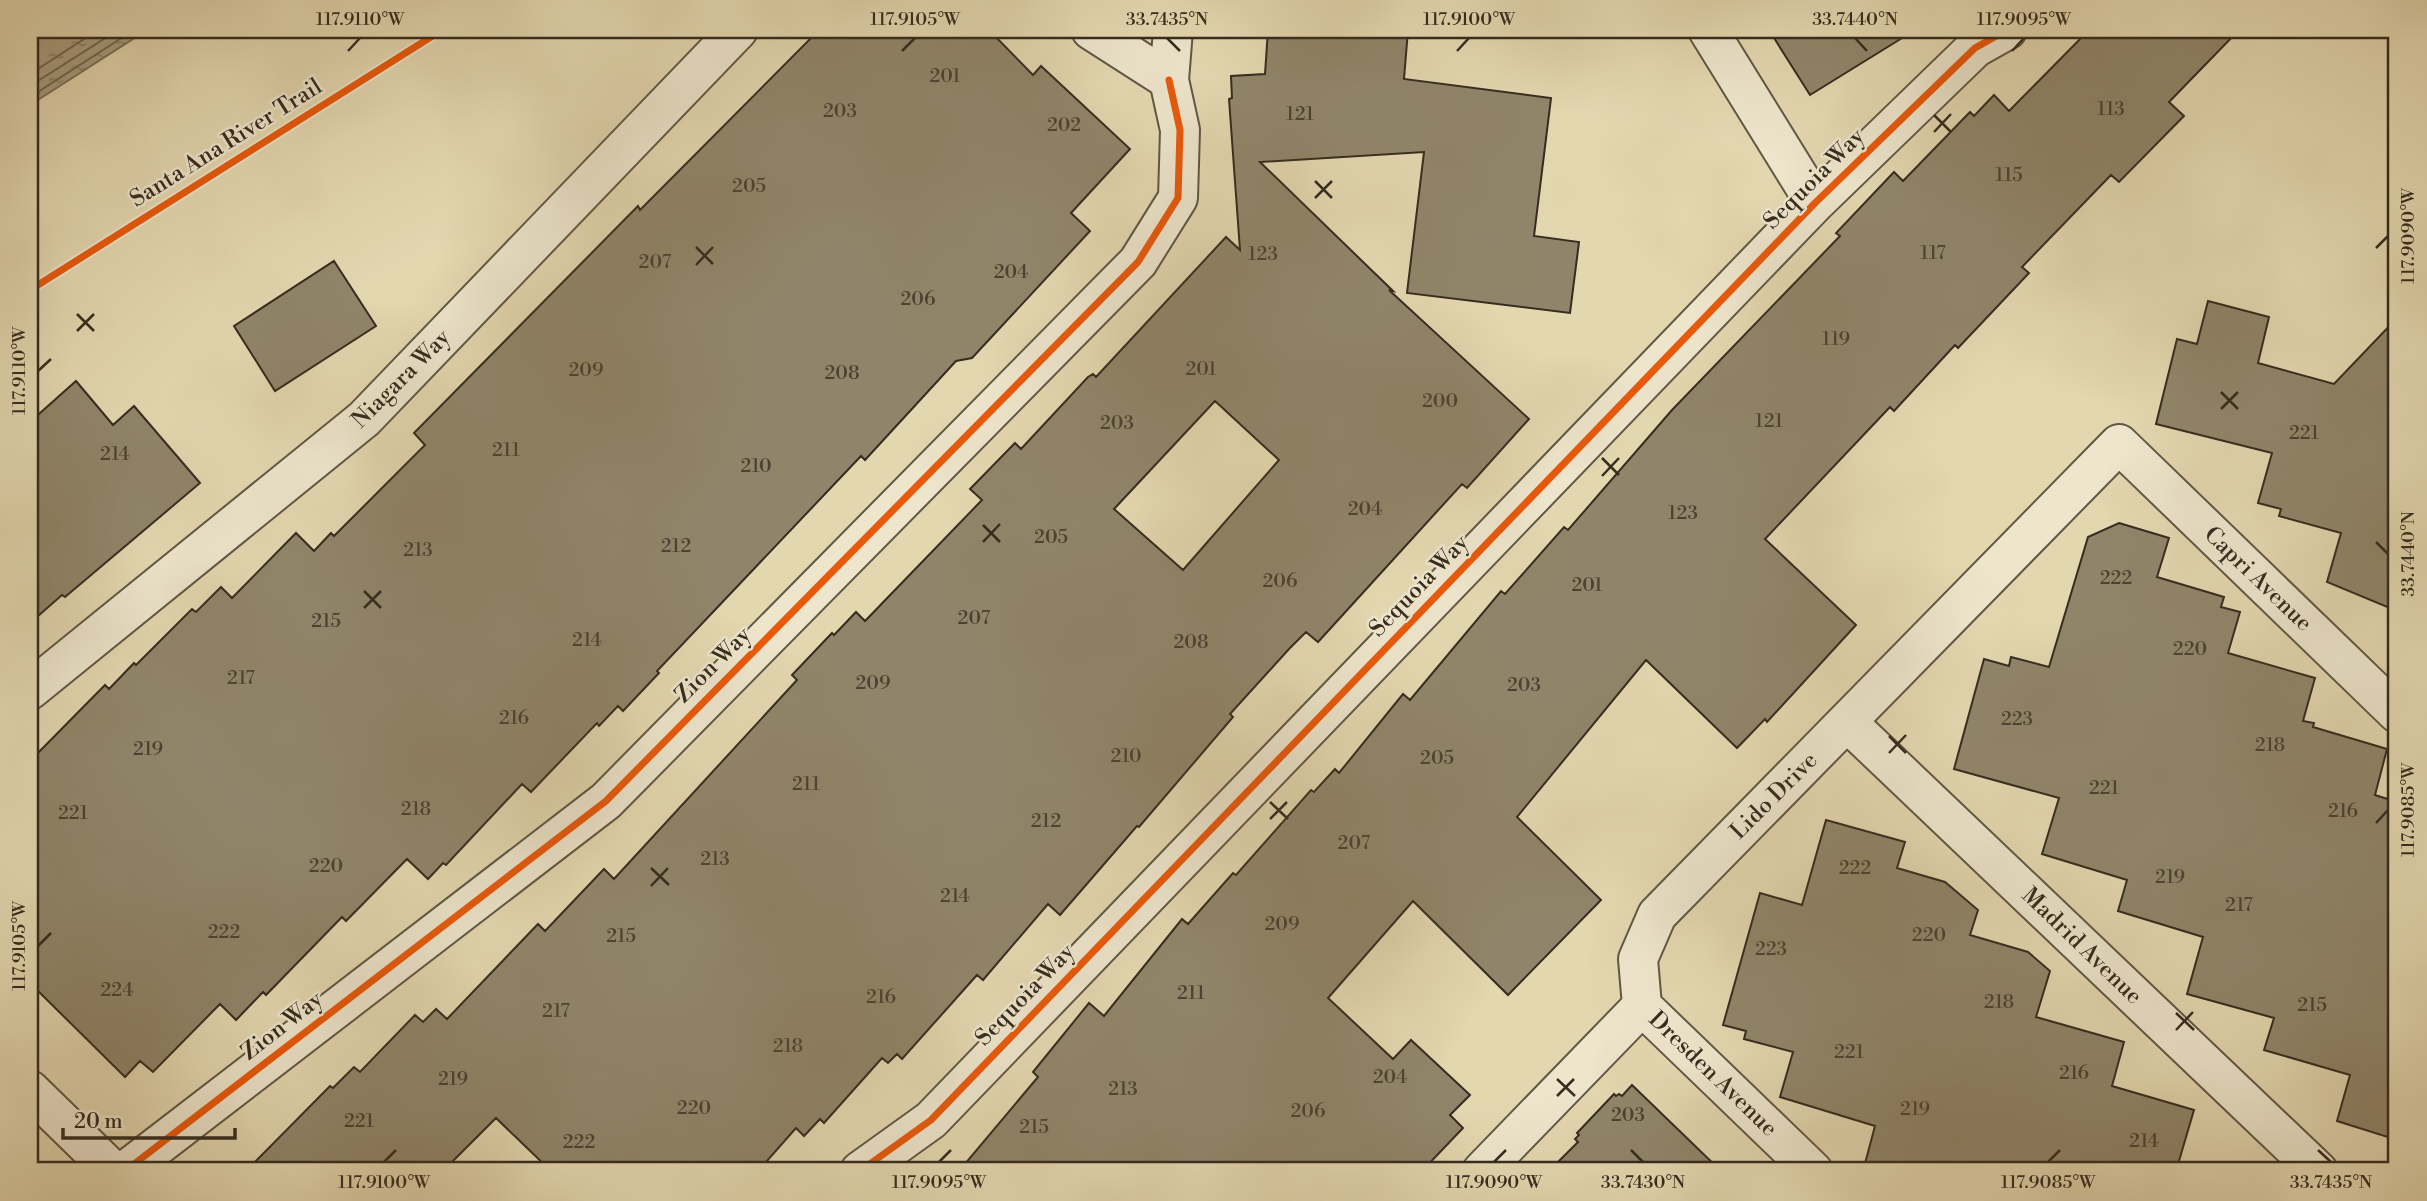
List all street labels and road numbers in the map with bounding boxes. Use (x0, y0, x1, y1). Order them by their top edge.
street label: Santa Ana River Trail (125, 72, 327, 213)
street label: Sequoia Way (1758, 122, 1871, 235)
street label: Niagara Way (346, 323, 457, 434)
street label: Capri Avenue (2198, 521, 2318, 637)
street label: Sequoia Way (1363, 529, 1475, 643)
street label: Zion Way (669, 621, 757, 709)
street label: Lido Drive (1724, 746, 1824, 846)
street label: Madrid Avenue (2016, 882, 2148, 1010)
street label: Sequoia Way (969, 938, 1081, 1052)
street label: Zion Way (236, 985, 329, 1067)
street label: Dresden Avenue (1643, 1005, 1783, 1143)

